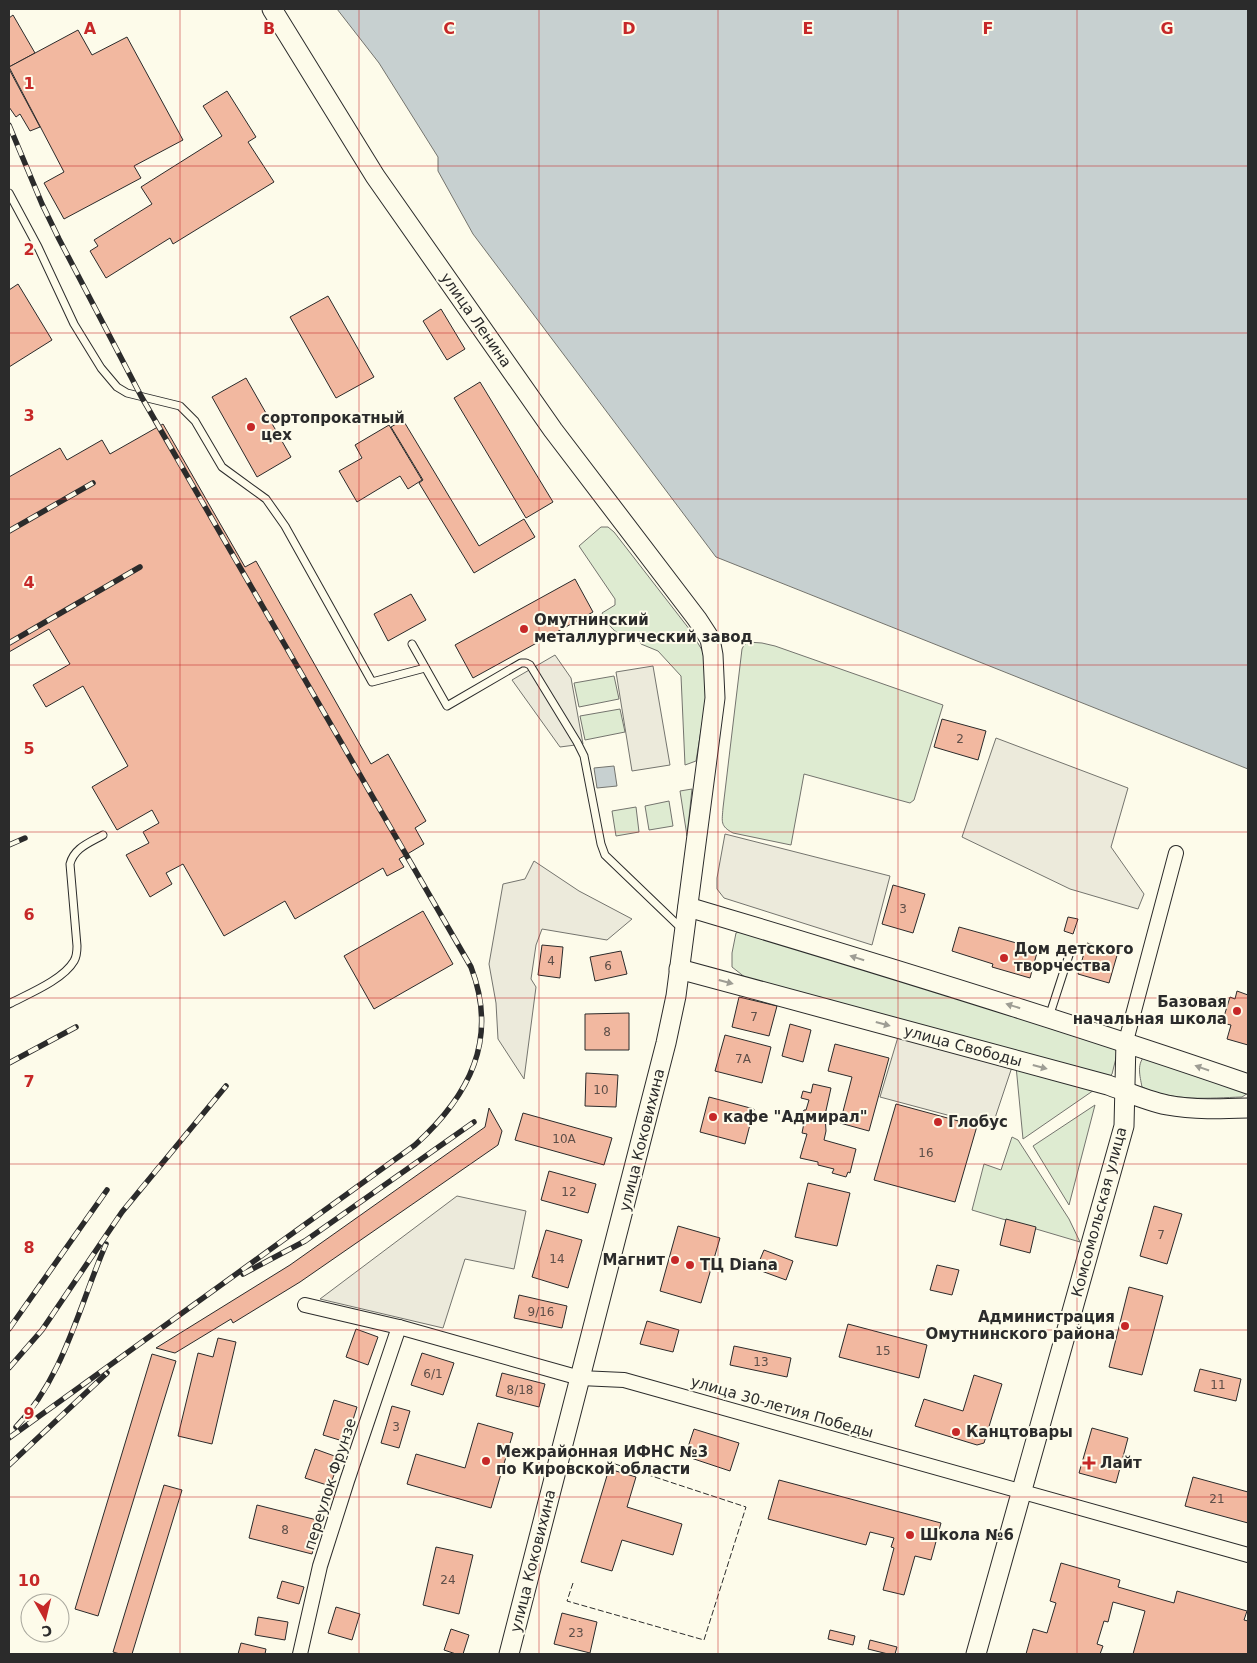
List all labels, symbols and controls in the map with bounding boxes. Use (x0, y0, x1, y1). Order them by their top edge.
text: A (84, 19, 97, 38)
text: B (263, 19, 275, 38)
text: C (443, 19, 455, 38)
text: D (622, 19, 636, 38)
text: E (803, 19, 813, 38)
text: F (983, 19, 993, 38)
text: G (1160, 19, 1174, 38)
text: 1 (23, 74, 35, 93)
text: 2 (23, 240, 35, 259)
street label: улица Ленина (437, 269, 515, 371)
text: 3 (23, 406, 35, 425)
place label: сортопрокатный цех (261, 409, 405, 444)
marker: сортопрокатный цех (245, 421, 257, 433)
text: 4 (23, 573, 35, 592)
place label: Омутнинский металлургический завод (534, 611, 753, 646)
marker: Омутнинский металлургический завод (518, 623, 530, 635)
house number: 2 (956, 732, 964, 746)
text: 5 (23, 739, 35, 758)
house number: 3 (899, 902, 907, 916)
text: 6 (23, 905, 35, 924)
place label: Дом детского творчества (1014, 940, 1134, 975)
marker: Дом детского творчества (998, 952, 1010, 964)
one-way arrow (850, 953, 865, 961)
house number: 4 (547, 954, 555, 968)
house number: 6 (604, 959, 612, 973)
one-way arrow (719, 978, 734, 986)
place label: Базовая начальная школа (1073, 993, 1227, 1028)
one-way arrow (1005, 1001, 1020, 1009)
marker: Базовая начальная школа (1231, 1005, 1243, 1017)
house number: 7 (750, 1010, 758, 1024)
one-way arrow (875, 1020, 891, 1028)
street label: улица Свободы (902, 1022, 1024, 1070)
house number: 8 (603, 1025, 611, 1039)
house number: 7А (735, 1052, 752, 1066)
one-way arrow (1032, 1063, 1047, 1071)
one-way arrow (1194, 1064, 1209, 1072)
street label: улица Коковихина (616, 1067, 668, 1213)
text: 7 (23, 1072, 35, 1091)
house number: 10 (593, 1083, 609, 1097)
place label: кафе "Адмирал" (723, 1108, 868, 1126)
marker: кафе "Адмирал" (707, 1111, 719, 1123)
place label: Глобус (948, 1113, 1008, 1131)
marker: Глобус (932, 1116, 944, 1128)
street label: Комсомольская улица (1068, 1125, 1130, 1299)
house number: 10А (552, 1132, 577, 1146)
house number: 16 (918, 1146, 934, 1160)
house number: 12 (561, 1185, 577, 1199)
house number: 7 (1157, 1228, 1165, 1242)
text: 8 (23, 1238, 35, 1257)
place label: Магнит (603, 1251, 665, 1269)
house number: 14 (549, 1252, 565, 1266)
marker: Магнит (669, 1254, 681, 1266)
place label: ТЦ Diana (700, 1256, 778, 1274)
marker: ТЦ Diana (684, 1259, 696, 1271)
house number: 9/16 (528, 1305, 554, 1319)
place label: Администрация Омутнинского района (925, 1308, 1115, 1343)
marker: Администрация Омутнинского района (1119, 1320, 1131, 1332)
house number: 15 (875, 1344, 891, 1358)
house number: 13 (753, 1355, 769, 1369)
house number: 6/1 (423, 1367, 443, 1381)
street label: улица 30-летия Победы (689, 1372, 875, 1442)
house number: 11 (1210, 1378, 1226, 1392)
house number: 8/18 (507, 1383, 533, 1397)
text: 9 (23, 1404, 35, 1423)
street label: переулок Фрунзе (300, 1416, 360, 1552)
house number: 3 (392, 1420, 400, 1434)
place label: Канцтовары (966, 1423, 1073, 1441)
marker: Канцтовары (950, 1426, 962, 1438)
place label: Межрайонная ИФНС №3 по Кировской области (496, 1443, 708, 1478)
place label: Лайт (1100, 1454, 1142, 1472)
marker: Межрайонная ИФНС №3 по Кировской области (480, 1455, 492, 1467)
marker: Лайт (1082, 1456, 1096, 1470)
street label: улица Коковихина (507, 1488, 559, 1634)
house number: 21 (1209, 1492, 1225, 1506)
house number: 8 (281, 1523, 289, 1537)
place label: Школа №6 (920, 1526, 1014, 1544)
marker: Школа №6 (904, 1529, 916, 1541)
text: 10 (18, 1571, 40, 1590)
house number: 24 (440, 1573, 456, 1587)
north arrow (20, 1593, 70, 1643)
text: С (41, 1622, 53, 1640)
house number: 23 (568, 1626, 584, 1640)

